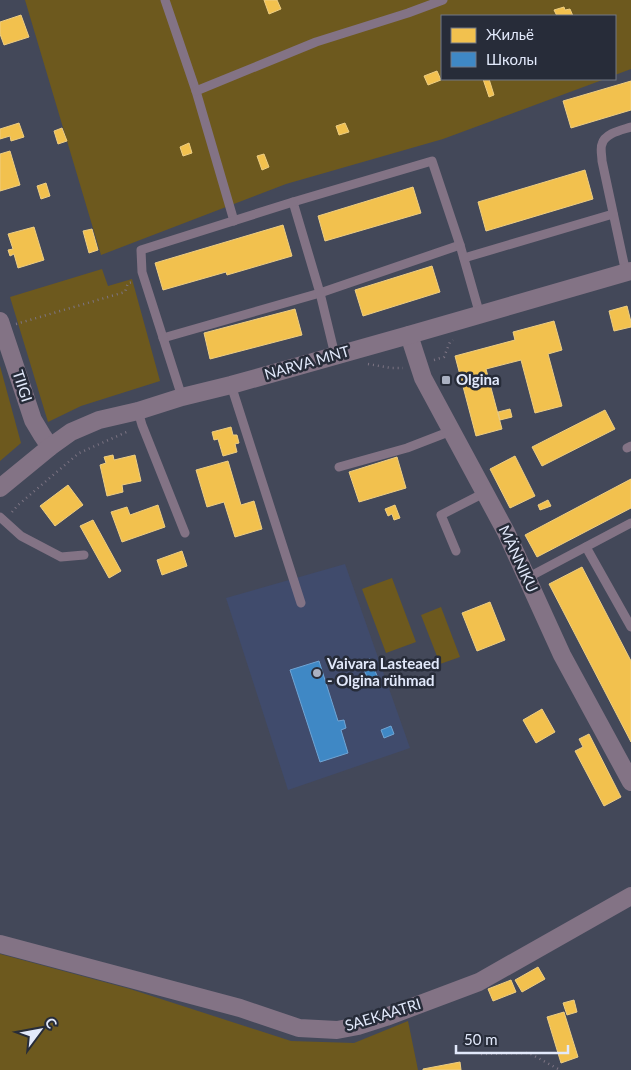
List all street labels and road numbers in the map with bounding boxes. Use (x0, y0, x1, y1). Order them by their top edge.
street label: NARVA MNT (262, 341, 352, 383)
street label: TIIGI (9, 367, 37, 404)
street label: MÄNNIKU (495, 522, 542, 595)
street label: SAEKAATRI (343, 994, 423, 1034)

